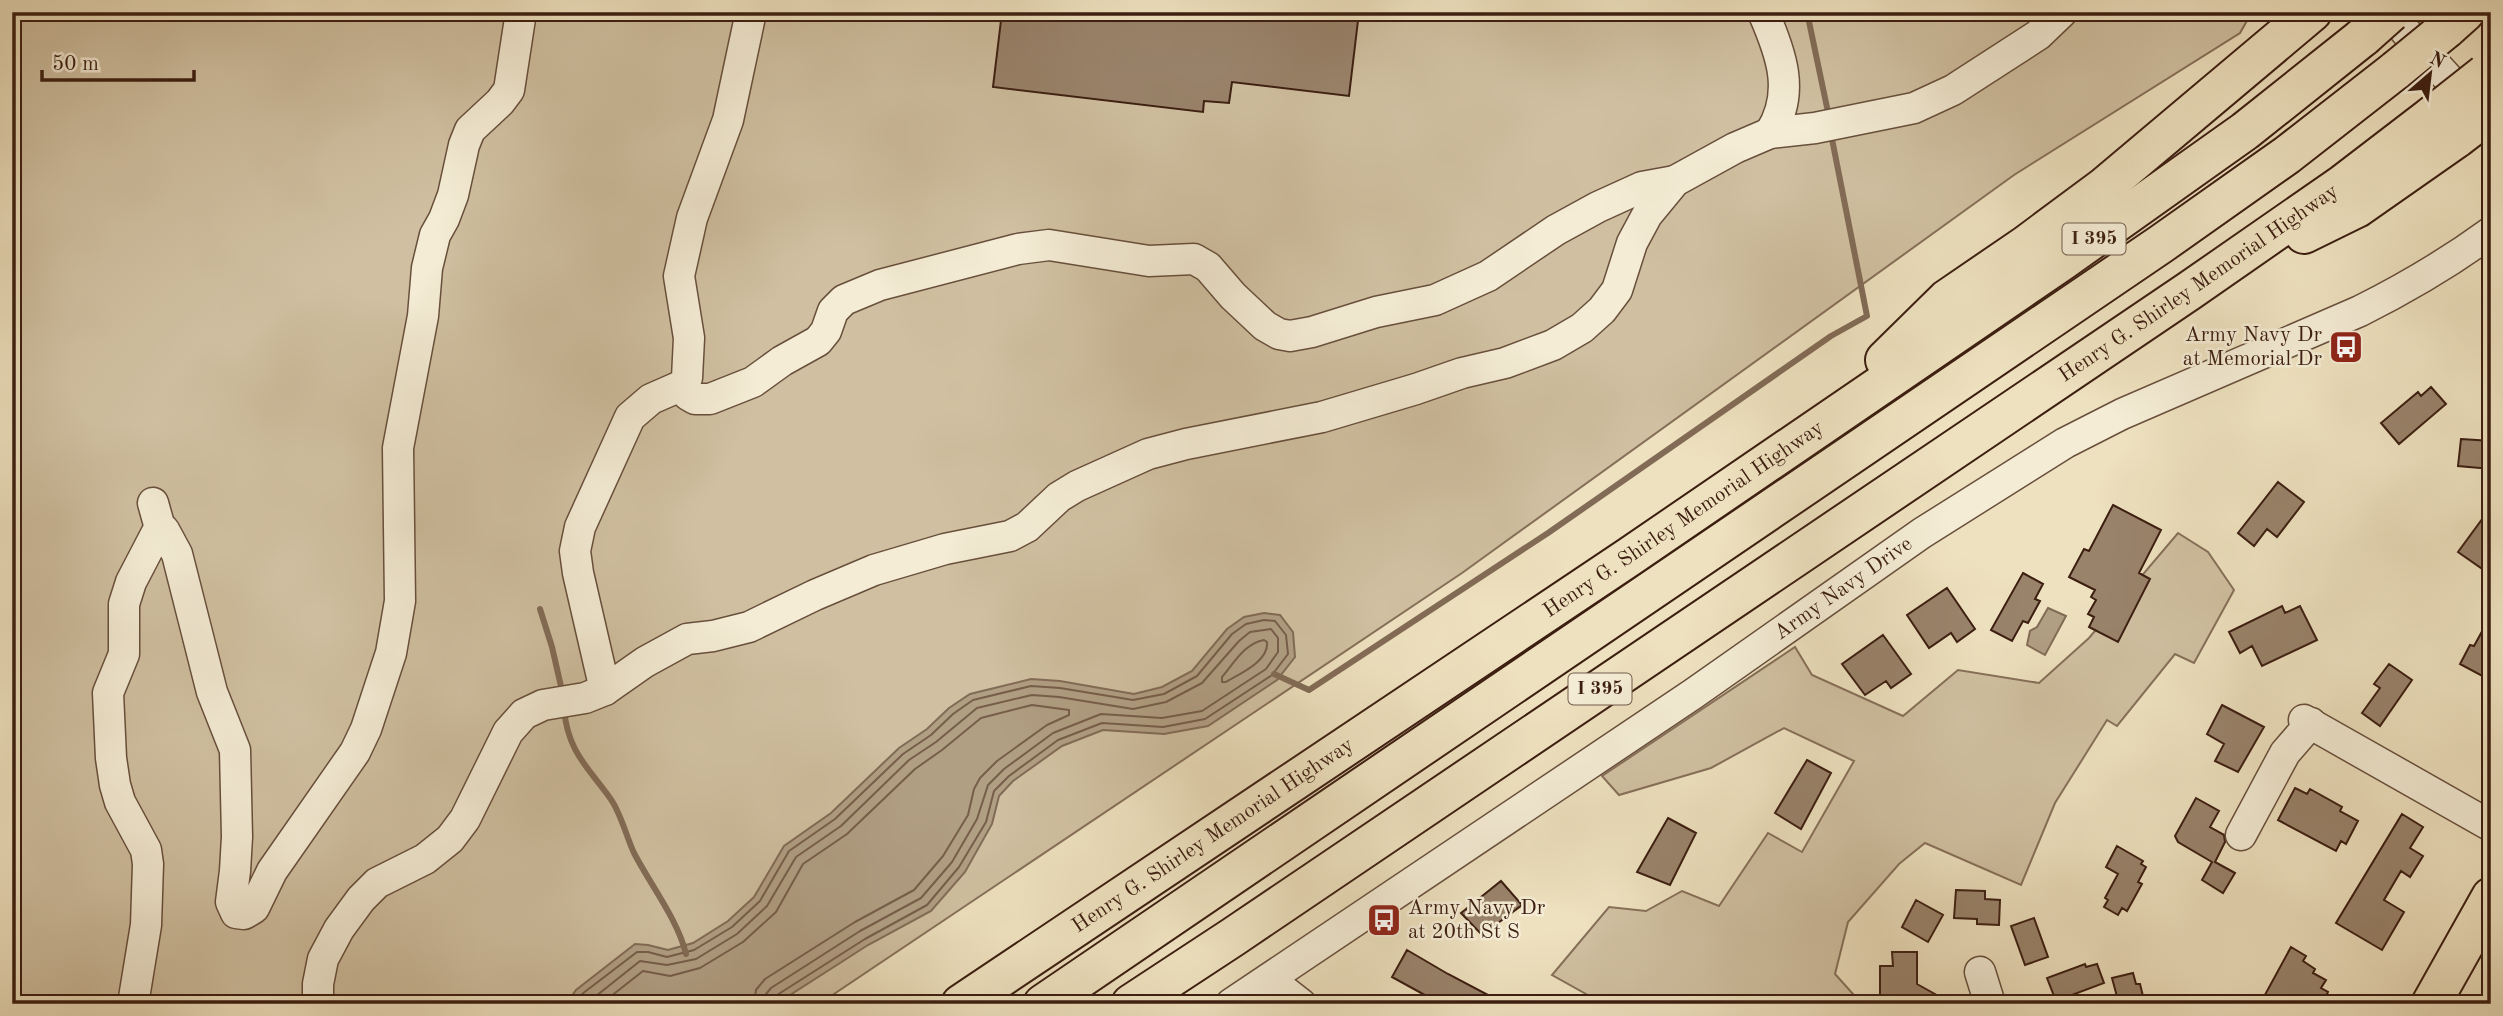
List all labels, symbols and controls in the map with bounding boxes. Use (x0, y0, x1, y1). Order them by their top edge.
scale bar (42, 38, 194, 82)
north arrow (2394, 38, 2464, 108)
text: N (2426, 49, 2448, 73)
text: 50 m (52, 54, 99, 75)
street label: Henry G. Shirley Memorial Highway (2055, 180, 2342, 386)
road number: I 395 (2062, 224, 2126, 255)
place label: Army Navy Dr at Memorial Dr (2183, 325, 2322, 370)
bus stop icon: Army Navy Dr at Memorial Dr (2327, 328, 2365, 366)
street label: Henry G. Shirley Memorial Highway (1540, 417, 1827, 622)
street label: Army Navy Drive (1771, 533, 1916, 644)
road number: I 395 (1568, 674, 1632, 704)
street label: Henry G. Shirley Memorial Highway (1068, 734, 1357, 937)
place label: Army Navy Dr at 20th St S (1408, 898, 1546, 943)
bus stop icon: Army Navy Dr at 20th St S (1365, 901, 1403, 939)

